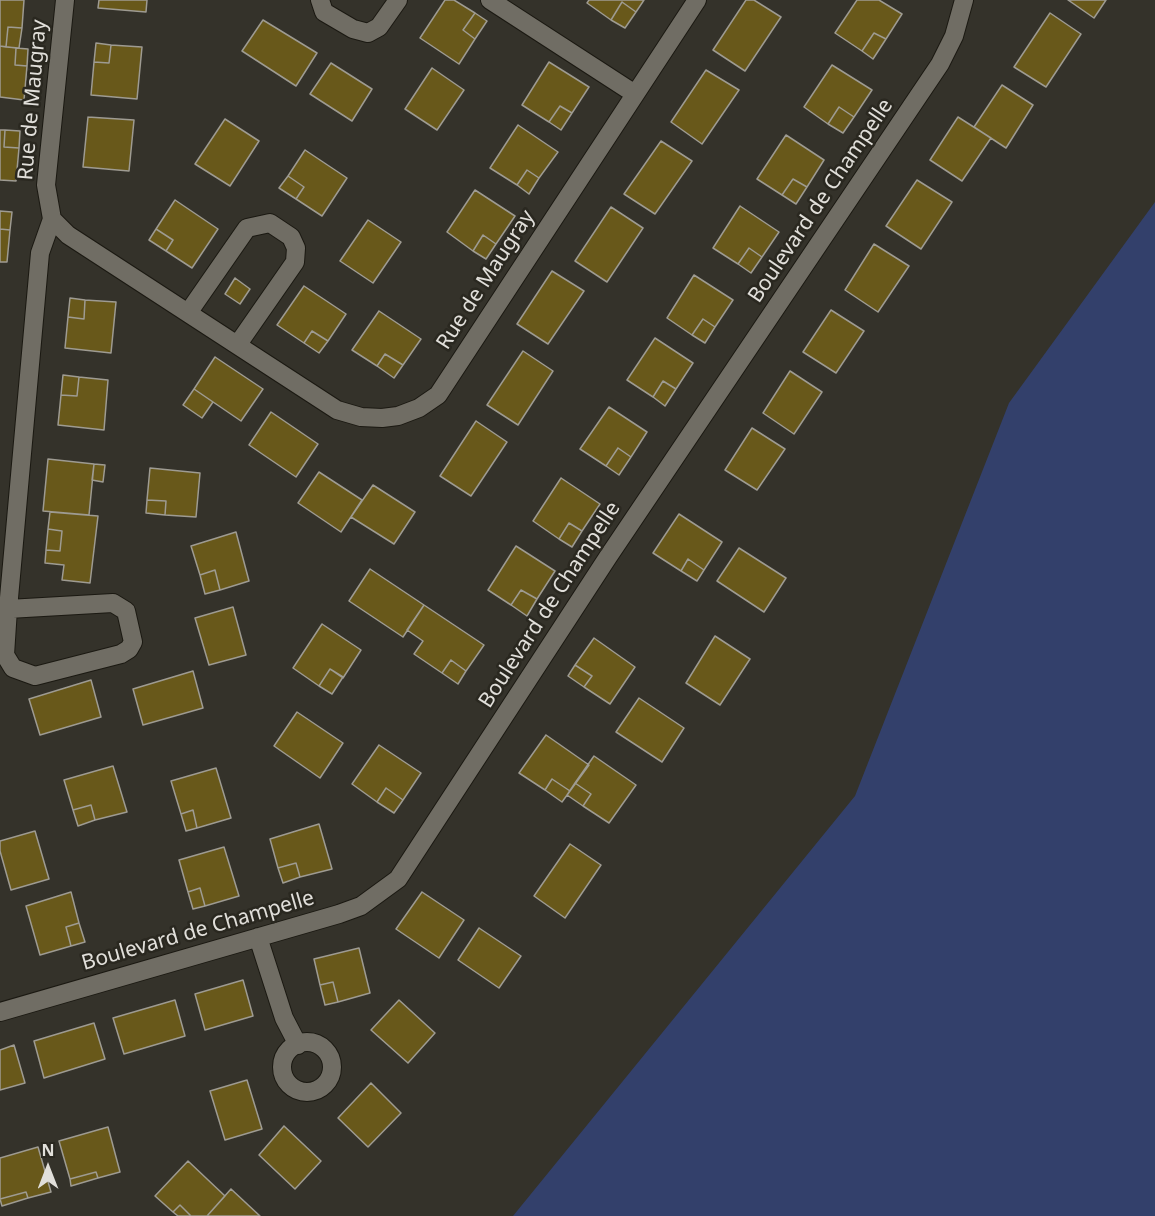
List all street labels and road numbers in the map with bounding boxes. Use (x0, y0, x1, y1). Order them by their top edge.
street label: Rue de Maugray (13, 19, 53, 181)
street label: Boulevard de Champelle (743, 94, 899, 308)
street label: Rue de Maugray (432, 206, 540, 354)
street label: Boulevard de Champelle (474, 497, 626, 713)
street label: Boulevard de Champelle (79, 886, 317, 976)

